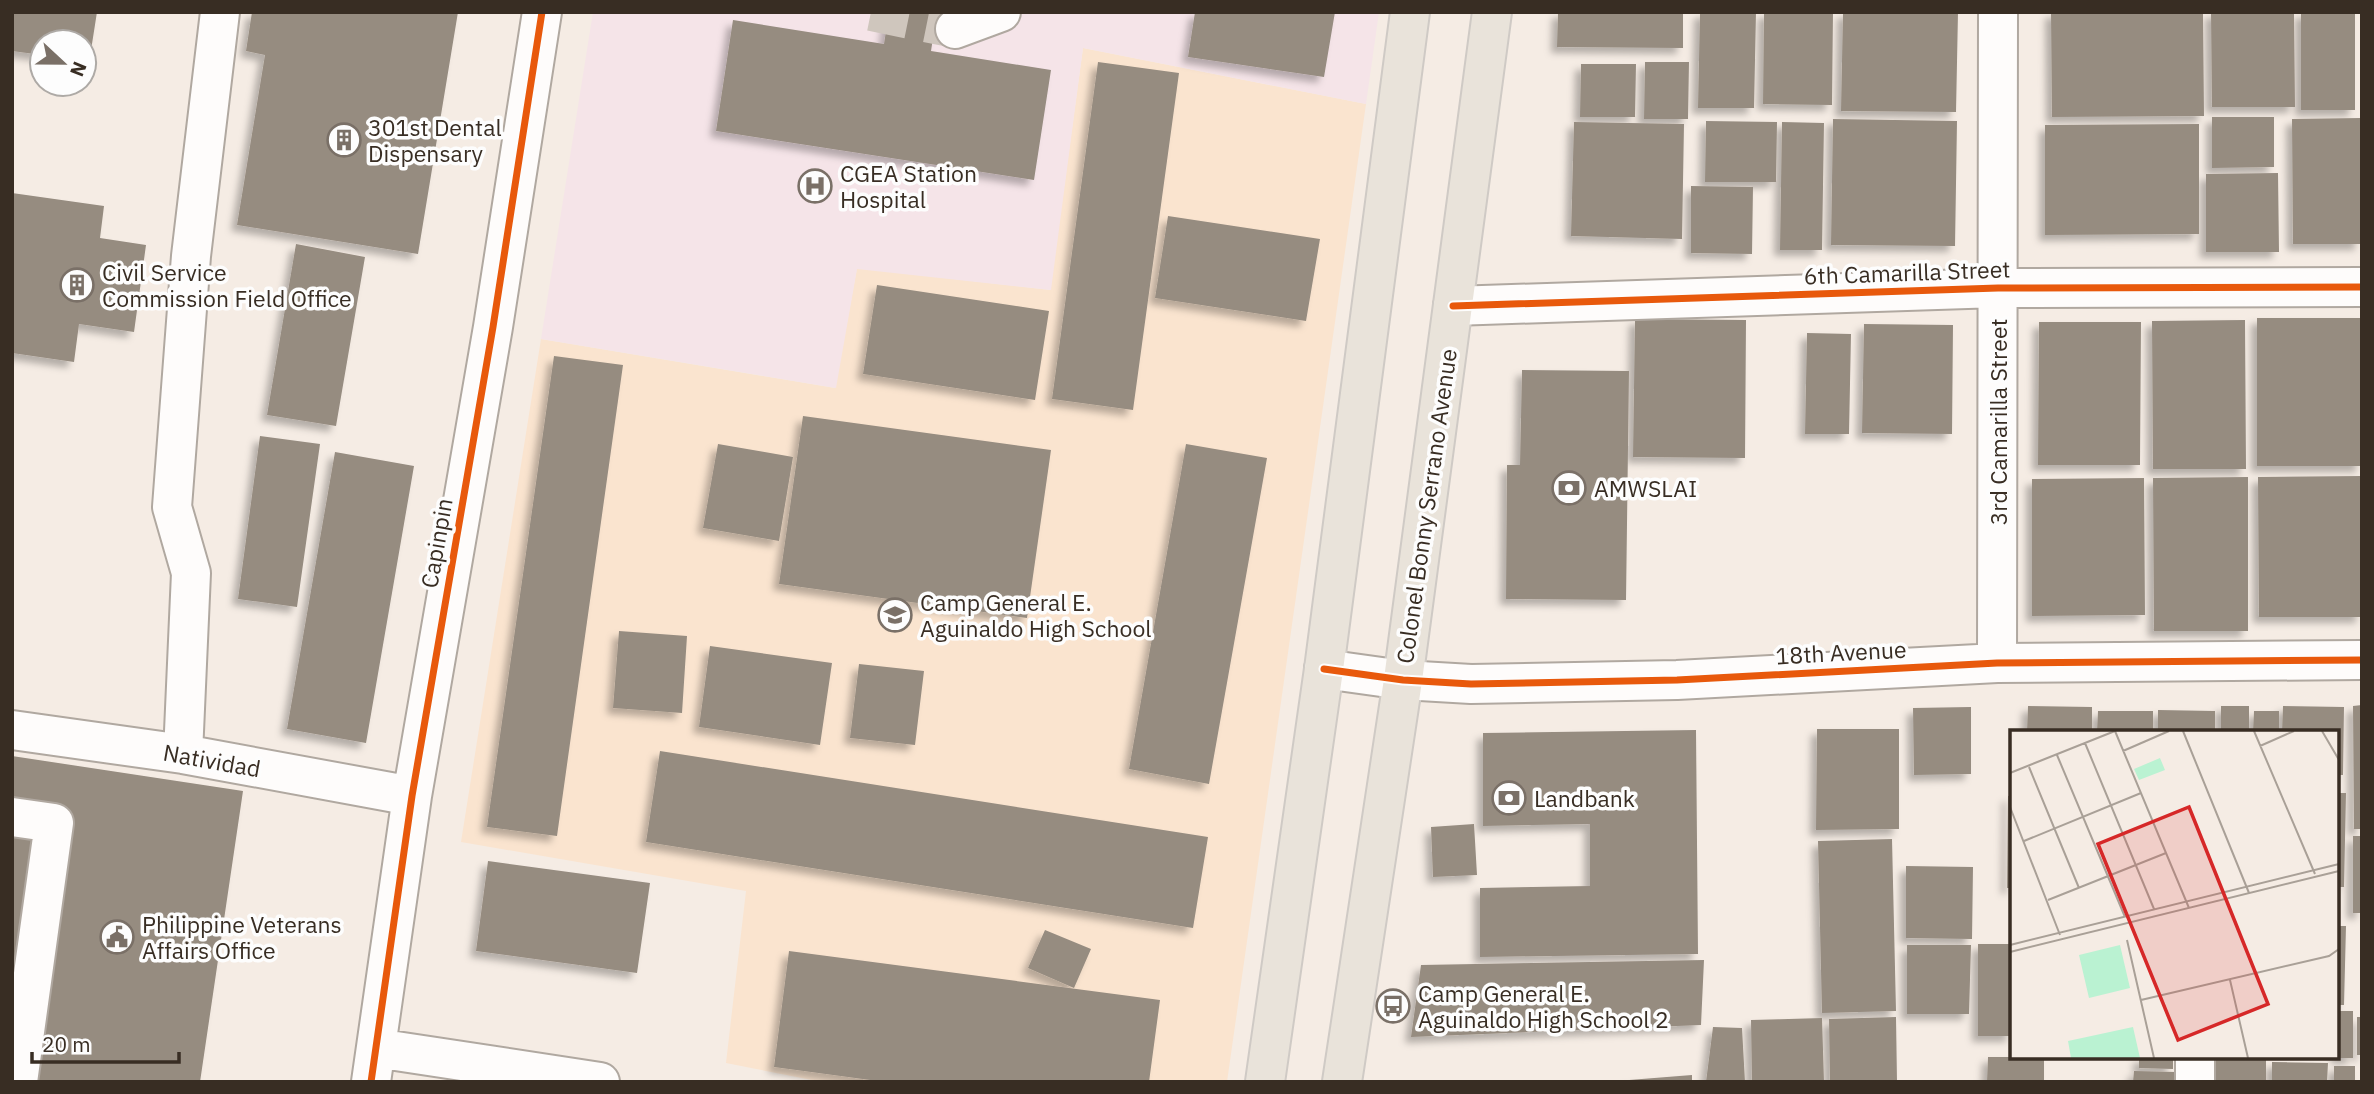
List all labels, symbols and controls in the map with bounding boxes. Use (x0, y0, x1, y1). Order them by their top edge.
north arrow (28, 28, 98, 98)
text: N (65, 58, 92, 80)
place label: 301st Dental Dispensary (368, 112, 502, 168)
building icon: 301st Dental Dispensary (325, 121, 363, 159)
place label: CGEA Station Hospital (840, 158, 977, 214)
hospital icon: CGEA Station Hospital (796, 167, 834, 205)
street label: 6th Camarilla Street (1803, 253, 2011, 291)
place label: Civil Service Commission Field Office (102, 257, 352, 313)
building icon: Civil Service Commission Field Office (58, 266, 96, 304)
street label: 3rd Camarilla Street (1983, 318, 2013, 526)
street label: Colonel Bonny Serrano Avenue (1389, 347, 1463, 665)
bank icon: AMWSLAI (1550, 469, 1588, 507)
place label: AMWSLAI (1594, 473, 1697, 503)
street label: Capinpin (413, 496, 459, 590)
place label: Camp General E. Aguinaldo High School (920, 587, 1152, 643)
school or university icon: Camp General E. Aguinaldo High School (876, 596, 914, 634)
street label: 18th Avenue (1775, 634, 1907, 670)
inset map (2010, 730, 2339, 1059)
street label: Natividad (161, 737, 263, 783)
bank icon: Landbank (1490, 779, 1528, 817)
place label: Landbank (1534, 783, 1635, 813)
place label: Philippine Veterans Affairs Office (142, 909, 342, 965)
public building icon: Philippine Veterans Affairs Office (98, 918, 136, 956)
place label: Camp General E. Aguinaldo High School 2 (1418, 978, 1669, 1034)
bus stop icon: Camp General E. Aguinaldo High School 2 (1374, 987, 1412, 1025)
scale bar (32, 1020, 178, 1064)
text: 20 m (42, 1030, 91, 1058)

